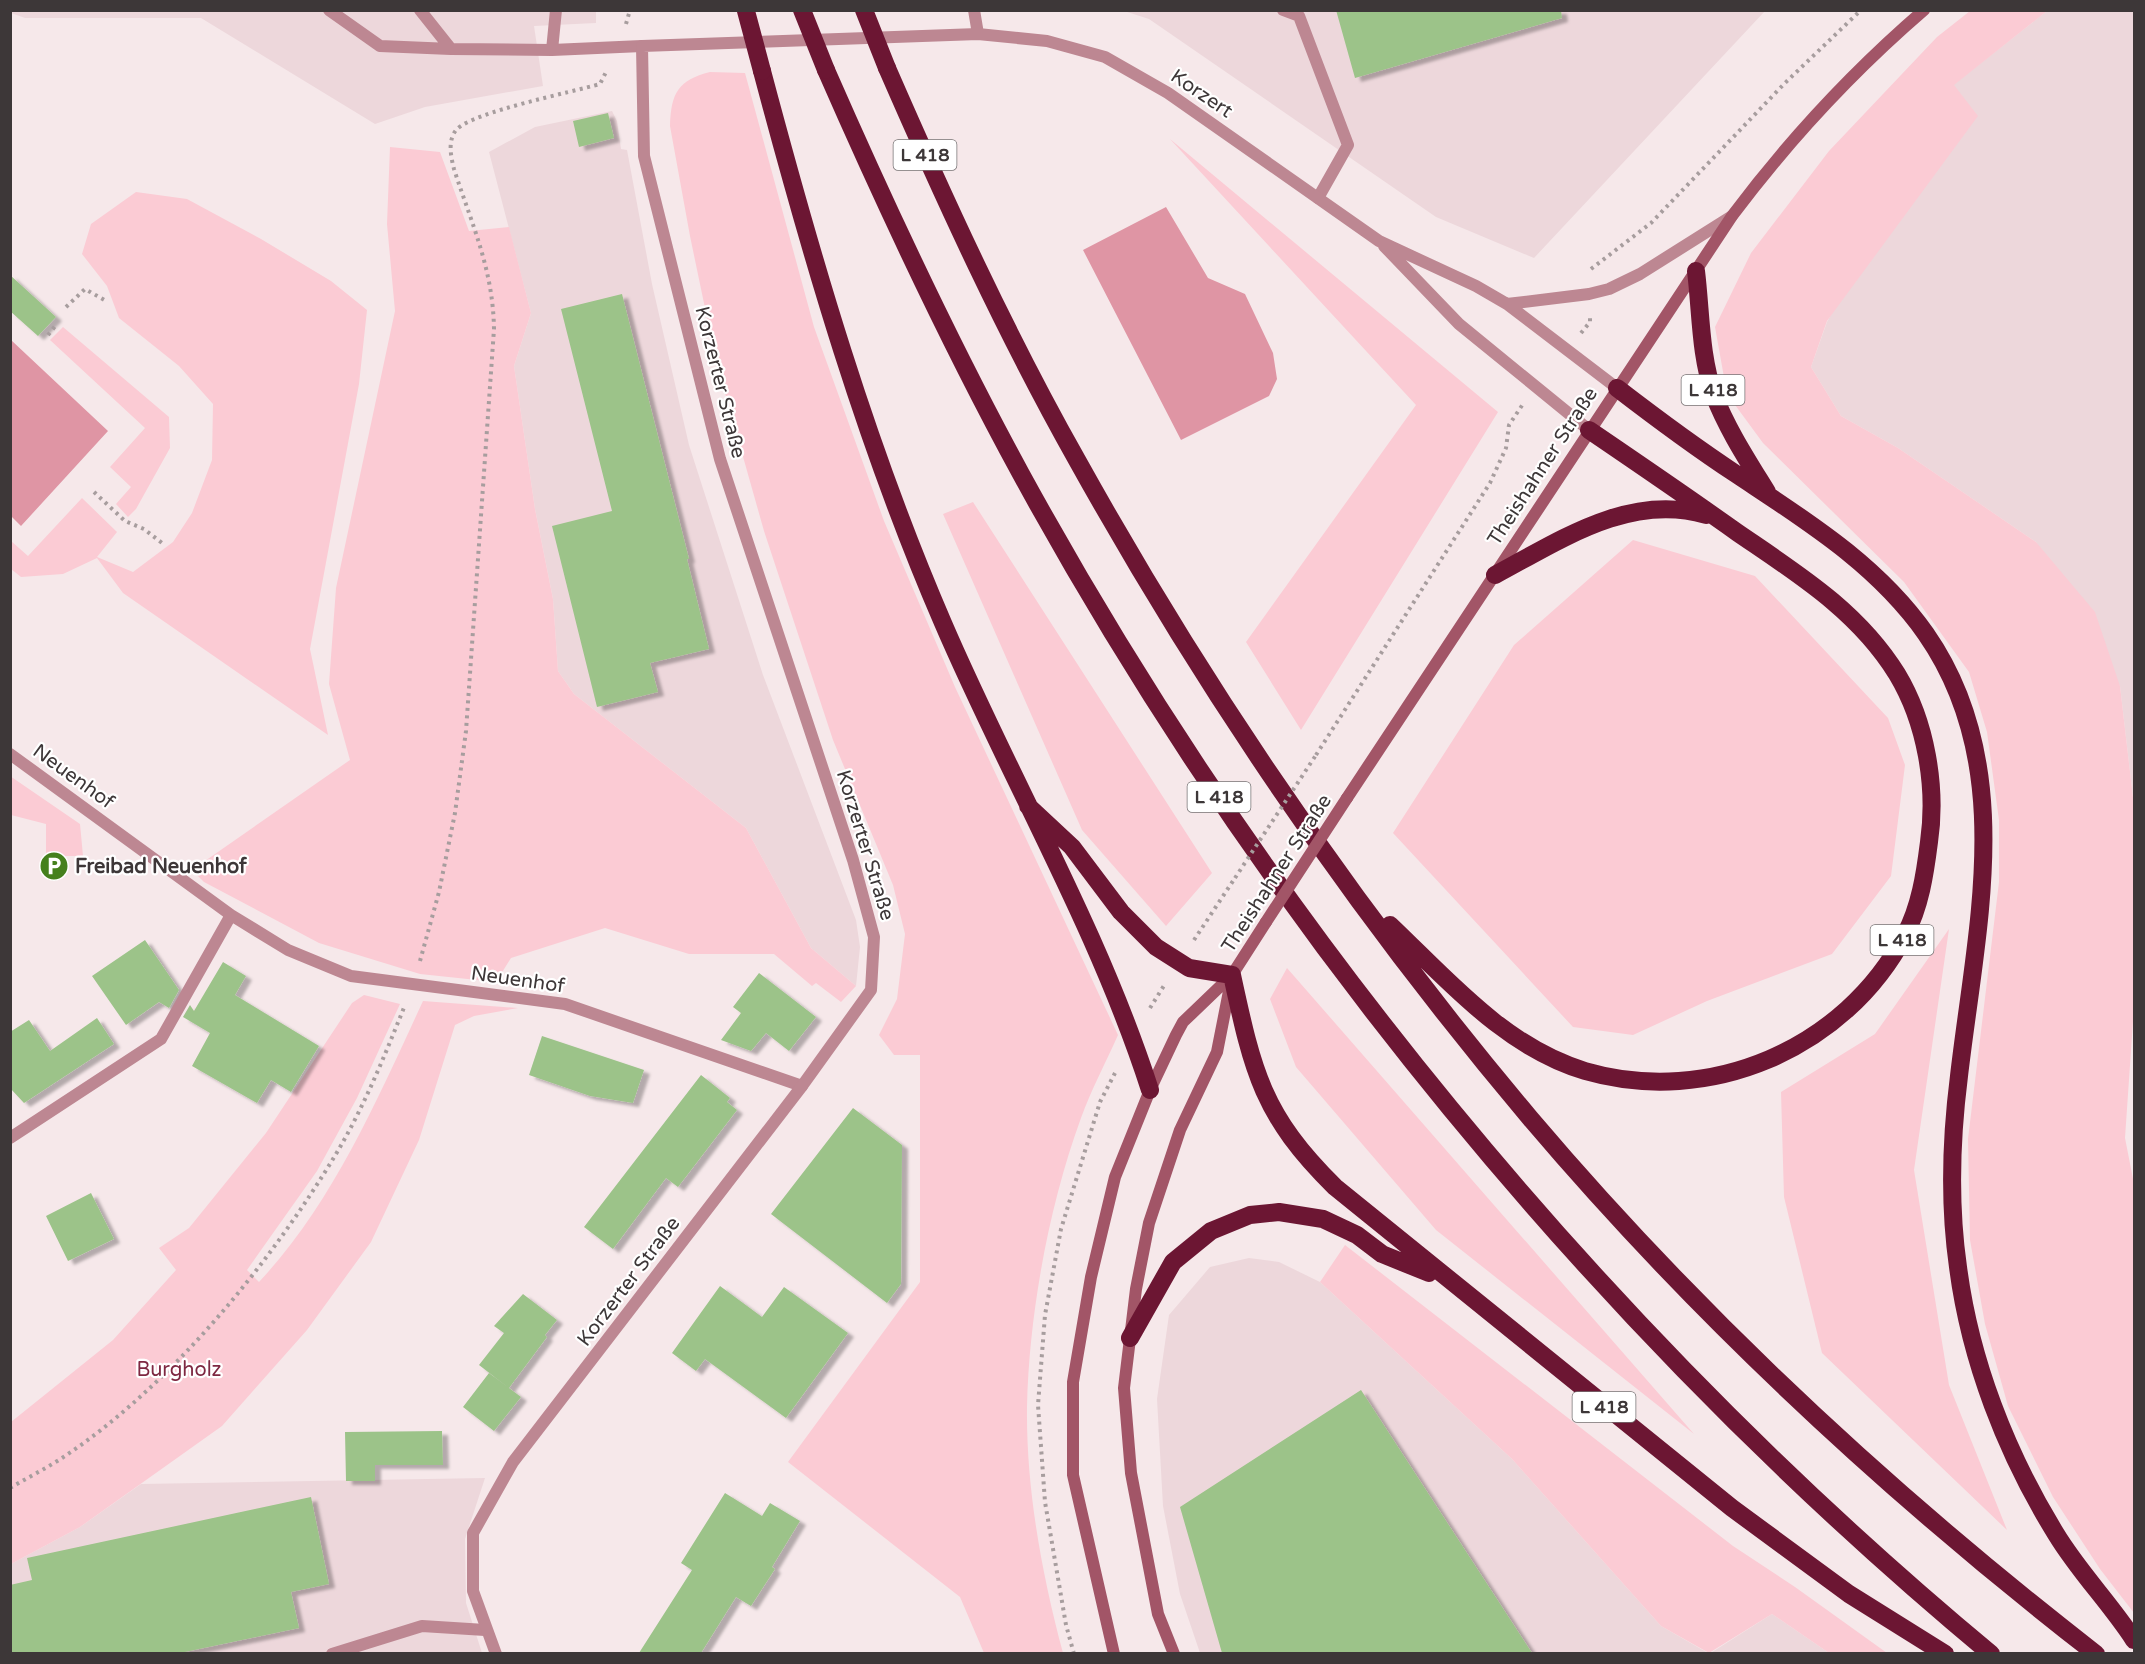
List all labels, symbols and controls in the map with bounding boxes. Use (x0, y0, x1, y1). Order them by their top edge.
street label: Korzert (1166, 64, 1237, 123)
road number: L 418 (894, 140, 956, 170)
street label: Korzerter Straße (690, 304, 751, 461)
road number: L 418 (1682, 375, 1744, 405)
street label: Theishahner Straße (1483, 383, 1603, 550)
street label: Neuenhof (28, 739, 119, 815)
street label: Korzerter Straße (831, 767, 899, 923)
road number: L 418 (1188, 782, 1250, 812)
street label: Theishahner Straße (1217, 790, 1337, 957)
parking icon: Freibad Neuenhof (38, 850, 70, 882)
place label: Freibad Neuenhof (75, 855, 247, 879)
road number: L 418 (1870, 925, 1934, 955)
street label: Neuenhof (469, 962, 567, 999)
street label: Korzerter Straße (572, 1212, 685, 1351)
park label: Burgholz (136, 1358, 222, 1382)
road number: L 418 (1572, 1392, 1636, 1422)

